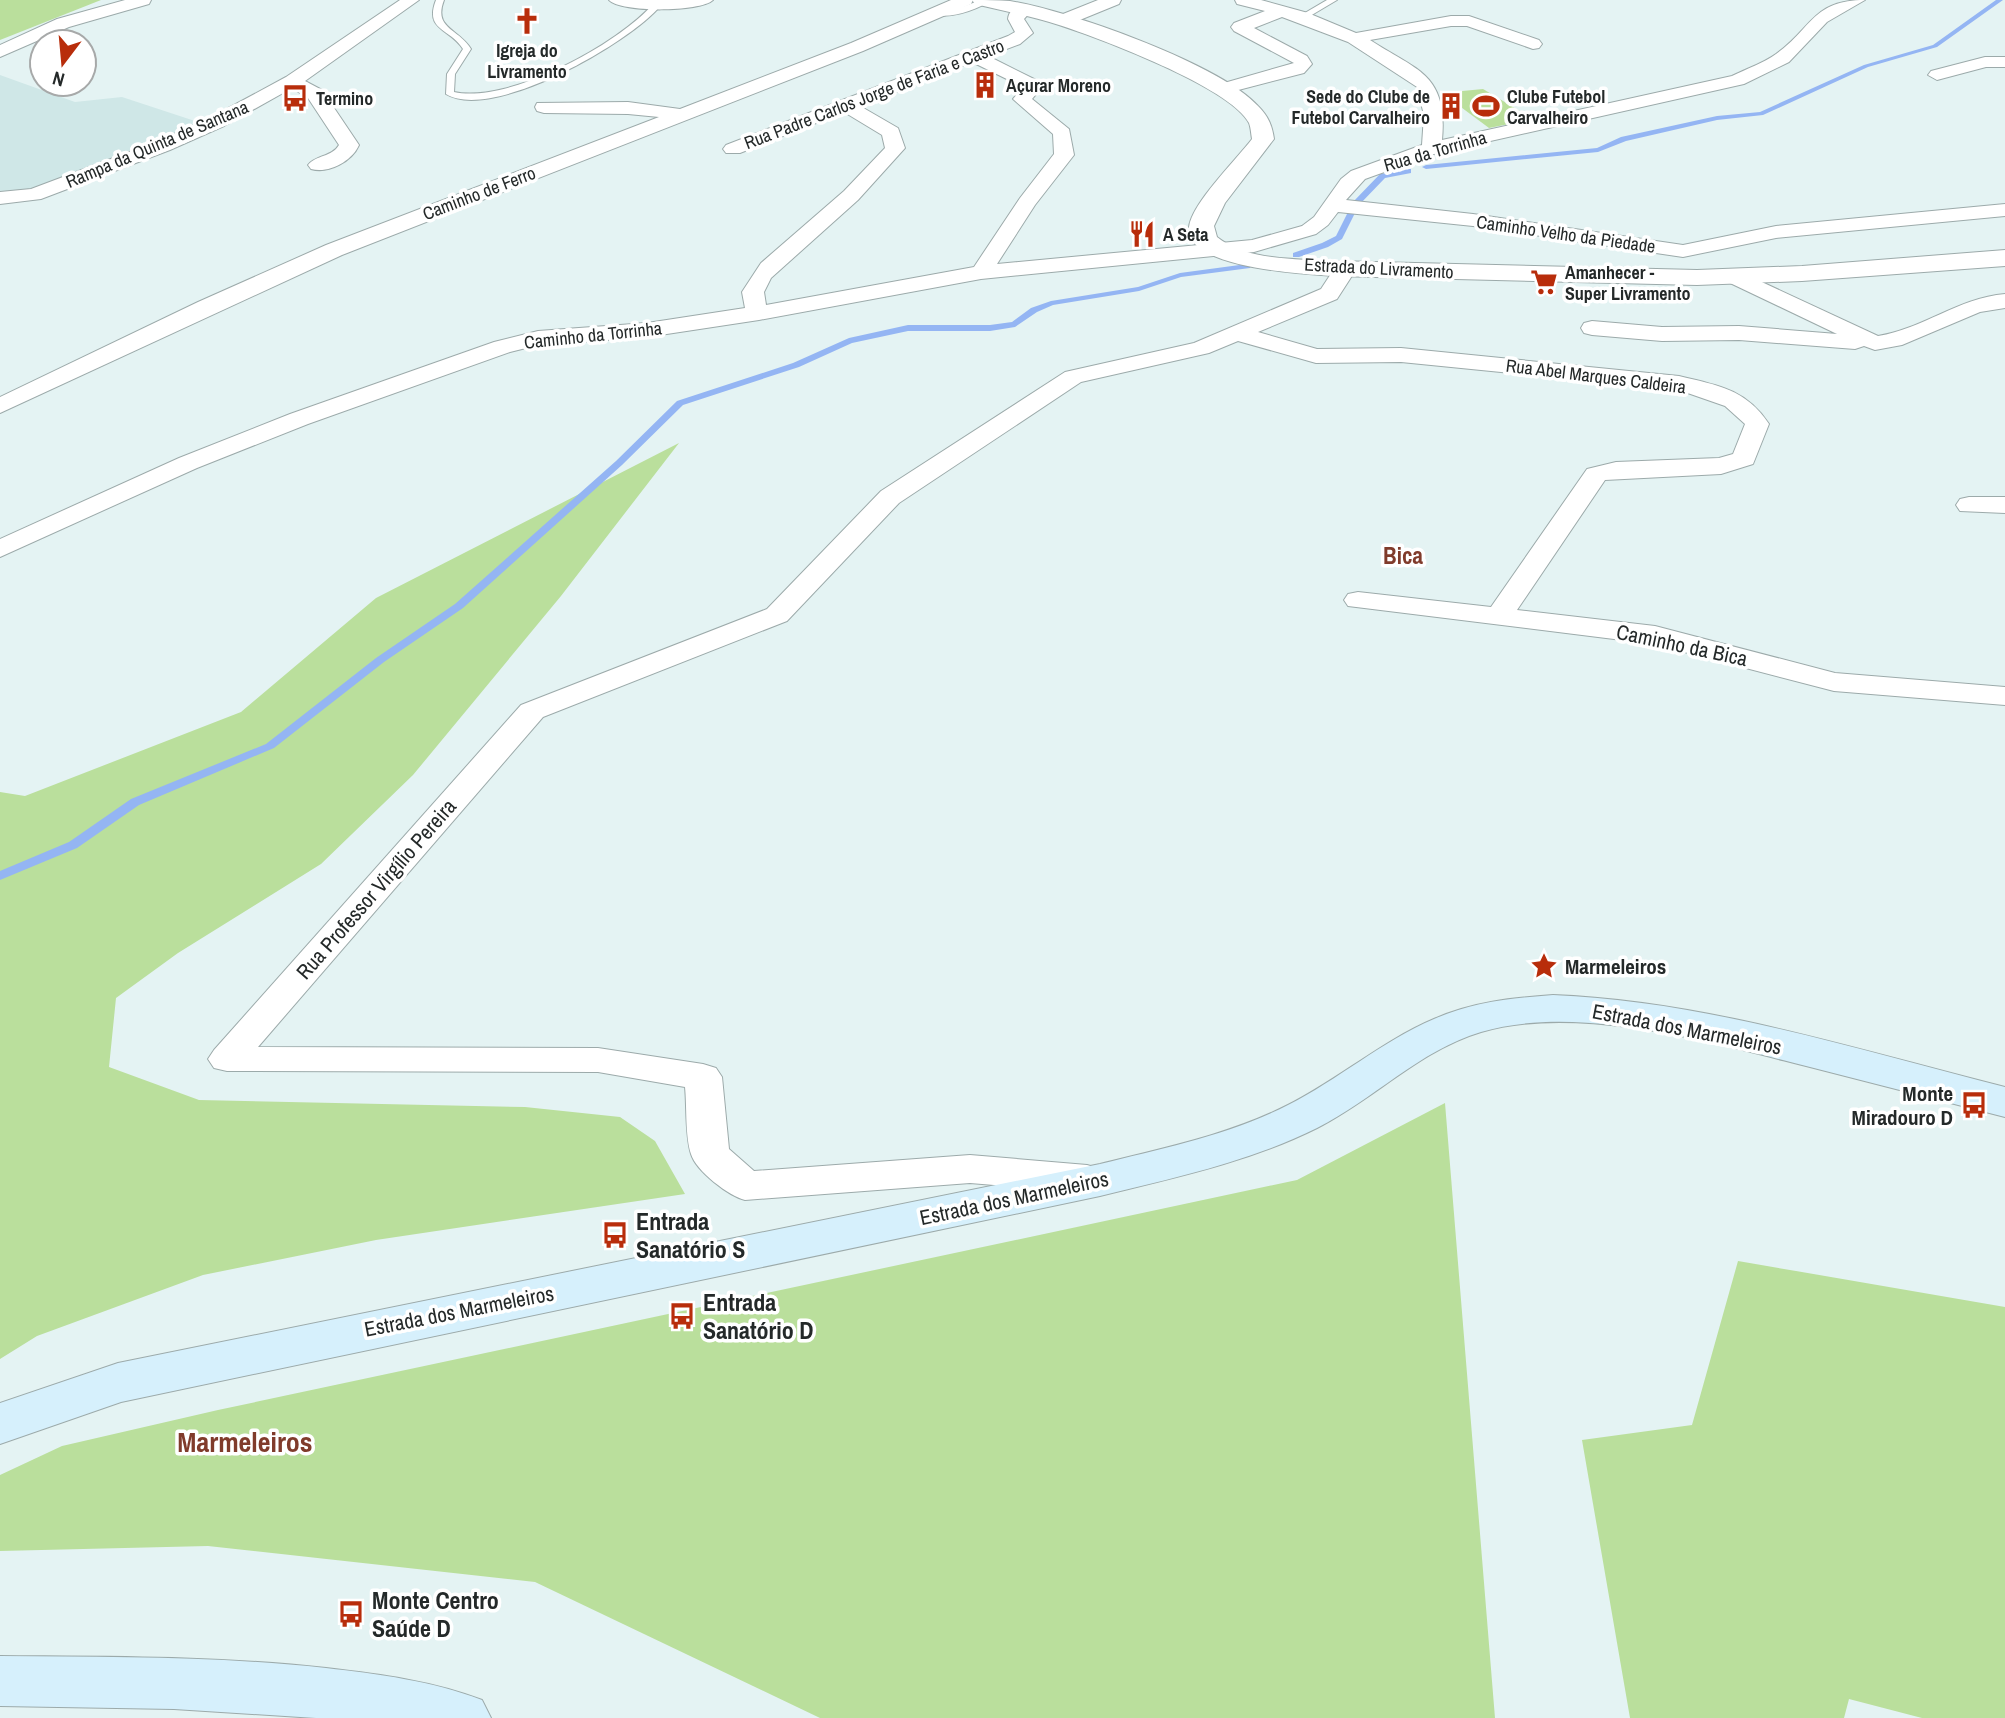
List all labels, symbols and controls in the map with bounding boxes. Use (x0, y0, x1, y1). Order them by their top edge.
church icon: Igreja do Livramento (512, 6, 542, 36)
north arrow (28, 28, 98, 98)
street label: Rua Padre Carlos Jorge de Faria e Castro (740, 33, 1008, 155)
place label: Igreja do Livramento (487, 38, 567, 84)
text: N (49, 65, 67, 93)
building icon: Açurar Moreno (970, 70, 1000, 100)
place label: Açurar Moreno (1006, 73, 1111, 98)
bus stop icon: Termino (280, 83, 310, 113)
place label: Sede do Clube de Futebol Carvalheiro (1291, 84, 1430, 130)
place label: Clube Futebol Carvalheiro (1507, 84, 1605, 130)
place label: Termino (316, 86, 373, 111)
building icon: Sede do Clube de Futebol Carvalheiro (1436, 91, 1466, 121)
sports icon: Clube Futebol Carvalheiro (1471, 91, 1501, 121)
street label: Rampa da Quinta de Santana (62, 94, 252, 194)
street label: Rua da Torrinha (1381, 124, 1489, 178)
street label: Caminho de Ferro (419, 160, 539, 226)
street label: Caminho Velho da Piedade (1475, 209, 1657, 259)
restaurant icon: A Seta (1127, 219, 1157, 249)
place label: A Seta (1163, 222, 1209, 247)
street label: Estrada do Livramento (1304, 252, 1454, 284)
place label: Amanhecer - Super Livramento (1565, 260, 1691, 306)
supermarket icon: Amanhecer - Super Livramento (1529, 267, 1559, 297)
street label: Caminho da Torrinha (523, 315, 663, 355)
street label: Rua Abel Marques Caldeira (1504, 353, 1688, 399)
district label: Bica (1383, 540, 1423, 571)
street label: Caminho da Bica (1614, 617, 1750, 673)
street label: Rua Professor Virgílio Pereira (289, 792, 463, 985)
place icon: Marmeleiros (1529, 951, 1559, 981)
place label: Marmeleiros (1565, 952, 1666, 981)
street label: Estrada dos Marmeleiros (1590, 996, 1784, 1062)
place label: Monte Miradouro D (1852, 1079, 1953, 1132)
bus stop icon: Monte Miradouro D (1959, 1090, 1989, 1120)
street label: Estrada dos Marmeleiros (917, 1164, 1111, 1232)
place label: Entrada Sanatório S (636, 1205, 745, 1265)
bus stop icon: Entrada Sanatório S (600, 1220, 630, 1250)
street label: Estrada dos Marmeleiros (362, 1278, 556, 1344)
place label: Entrada Sanatório D (703, 1286, 813, 1346)
bus stop icon: Entrada Sanatório D (667, 1301, 697, 1331)
district label: Marmeleiros (177, 1423, 313, 1461)
place label: Monte Centro Saúde D (372, 1584, 499, 1644)
bus stop icon: Monte Centro Saúde D (336, 1599, 366, 1629)

